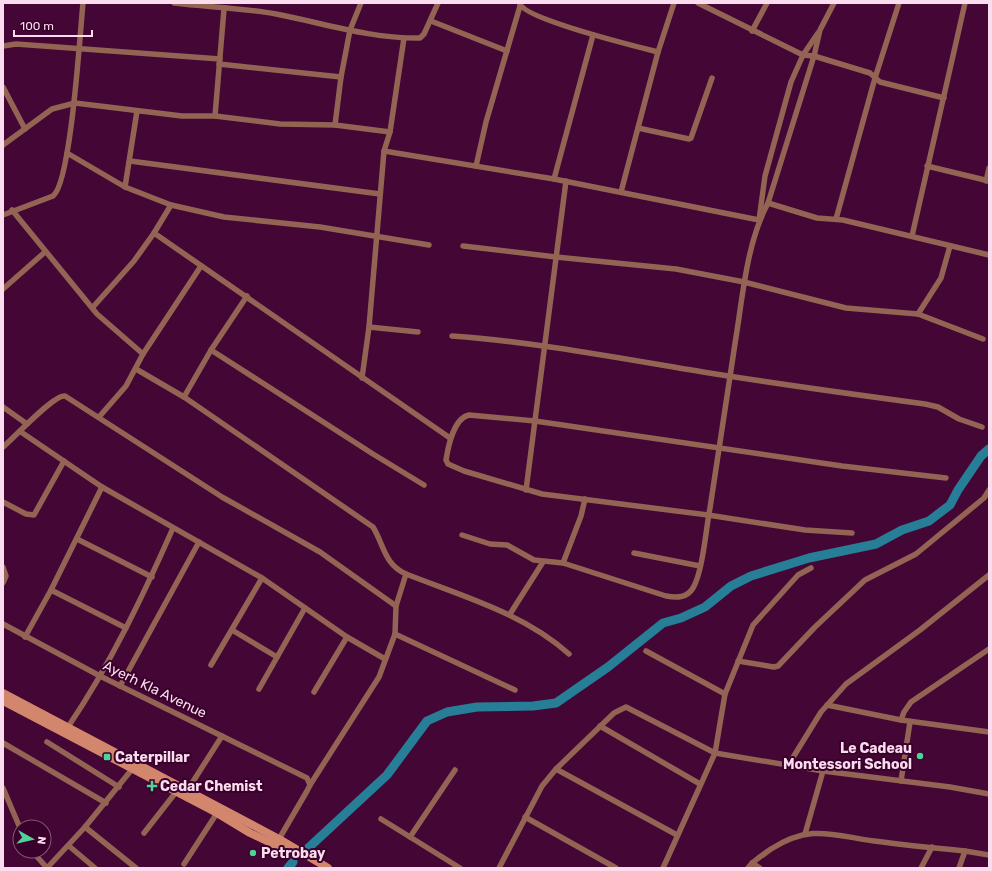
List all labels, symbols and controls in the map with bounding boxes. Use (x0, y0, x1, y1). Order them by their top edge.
scale bar (14, 12, 92, 38)
text: 100 m (20, 19, 54, 33)
street label: Ayerh Kla Avenue (100, 657, 209, 722)
place label: Le Cadeau Montessori School (783, 740, 912, 773)
place label: Caterpillar (115, 749, 190, 766)
marker: Le Cadeau Montessori School (915, 751, 925, 761)
marker: Caterpillar (102, 752, 112, 762)
place label: Cedar Chemist (160, 778, 263, 795)
marker: Cedar Chemist (147, 781, 157, 791)
north arrow (12, 819, 52, 859)
text: N (34, 835, 48, 845)
place label: Petrobay (261, 845, 326, 862)
marker: Petrobay (248, 848, 258, 858)

